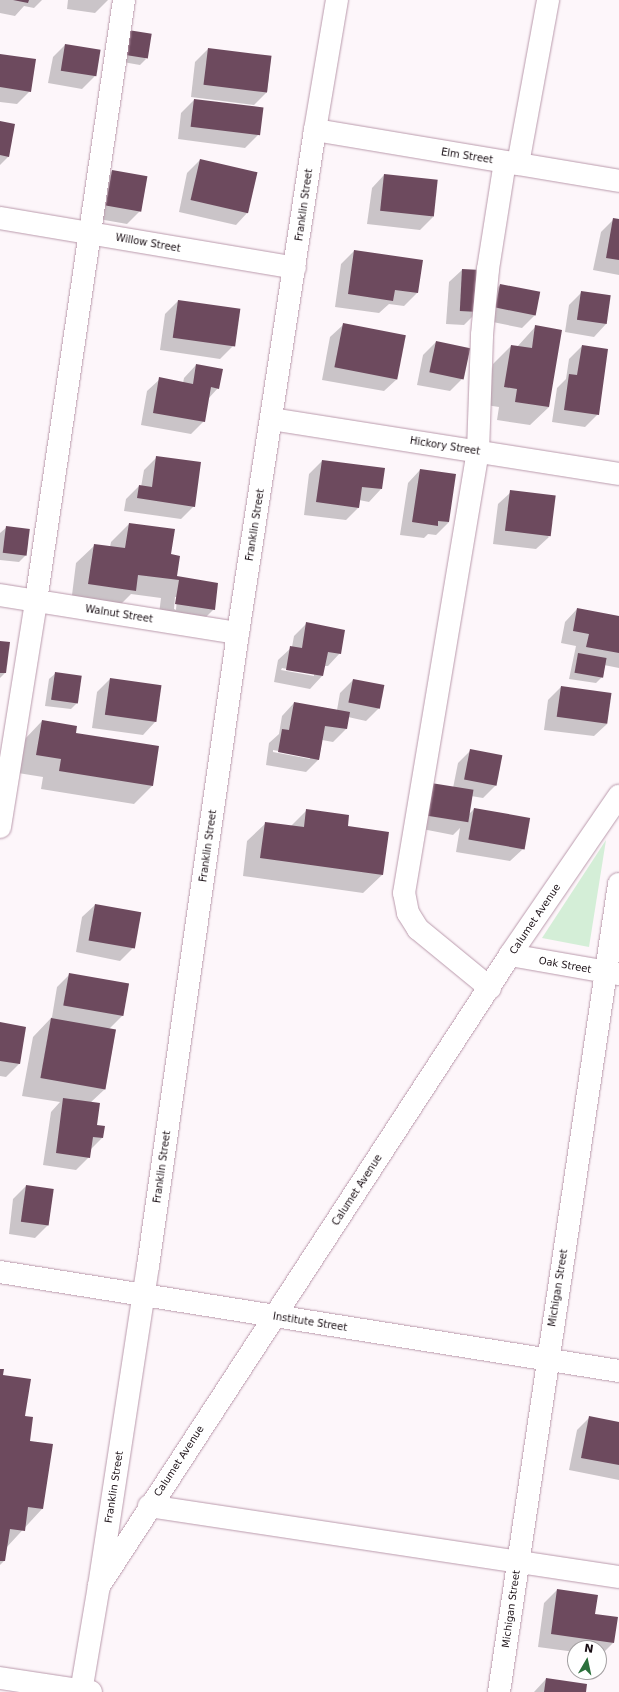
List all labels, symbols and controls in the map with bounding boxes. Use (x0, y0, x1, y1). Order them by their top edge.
street label: Elm Street (440, 146, 494, 166)
street label: Franklin Street (293, 168, 315, 242)
street label: Willow Street (115, 231, 181, 255)
street label: Hickory Street (409, 435, 481, 457)
street label: Franklin Street (243, 488, 267, 562)
street label: Walnut Street (84, 603, 154, 625)
street label: Franklin Street (197, 809, 219, 883)
street label: Calumet Avenue (507, 881, 563, 957)
street label: Oak Street (538, 954, 592, 976)
street label: Franklin Street (151, 1130, 173, 1204)
street label: Calumet Avenue (330, 1152, 384, 1228)
street label: Michigan Street (546, 1248, 570, 1328)
street label: Institute Street (272, 1310, 348, 1334)
street label: Calumet Avenue (152, 1423, 206, 1499)
street label: Franklin Street (102, 1450, 126, 1524)
street label: Michigan Street (500, 1569, 522, 1649)
north arrow (567, 1640, 607, 1680)
text: N (583, 1642, 594, 1656)

